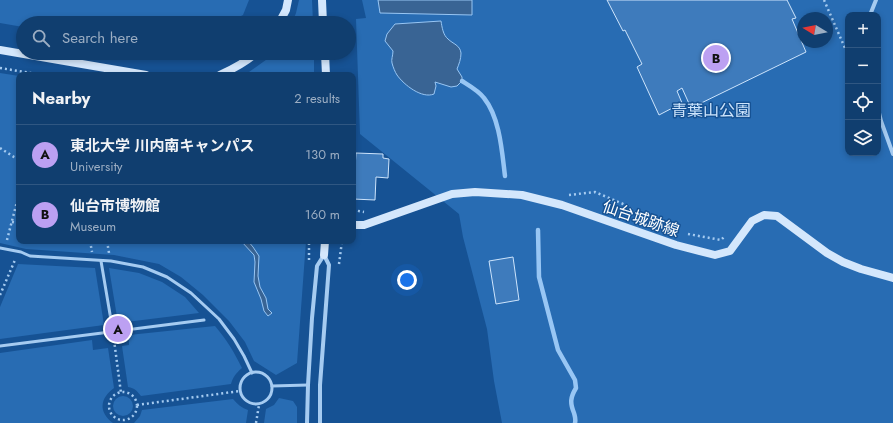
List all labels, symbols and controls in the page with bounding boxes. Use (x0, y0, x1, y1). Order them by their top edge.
north arrow (797, 12, 833, 48)
map controls (845, 12, 881, 156)
button: + (845, 12, 881, 48)
search box (16, 16, 356, 60)
icon: search (30, 27, 52, 49)
text: Search here (62, 27, 138, 49)
pin: B (703, 43, 729, 73)
button: − (845, 48, 881, 84)
button: locate (845, 84, 881, 120)
text: Nearby (32, 86, 90, 110)
text: 2 results (294, 89, 340, 108)
park label: 青葉山公園 (671, 99, 751, 122)
button: layers (845, 120, 881, 156)
text: 東北大学 川内南キャンパス (70, 135, 255, 157)
text: A (40, 145, 50, 164)
text: 130 m (305, 145, 340, 164)
text: University (70, 157, 122, 176)
text: 仙台市博物館 (70, 195, 160, 217)
street label: 仙台城跡線 (599, 195, 682, 242)
text: B (41, 205, 49, 224)
text: 160 m (305, 205, 340, 224)
text: Museum (70, 217, 116, 236)
your location (397, 270, 417, 290)
pin: A (105, 314, 131, 344)

